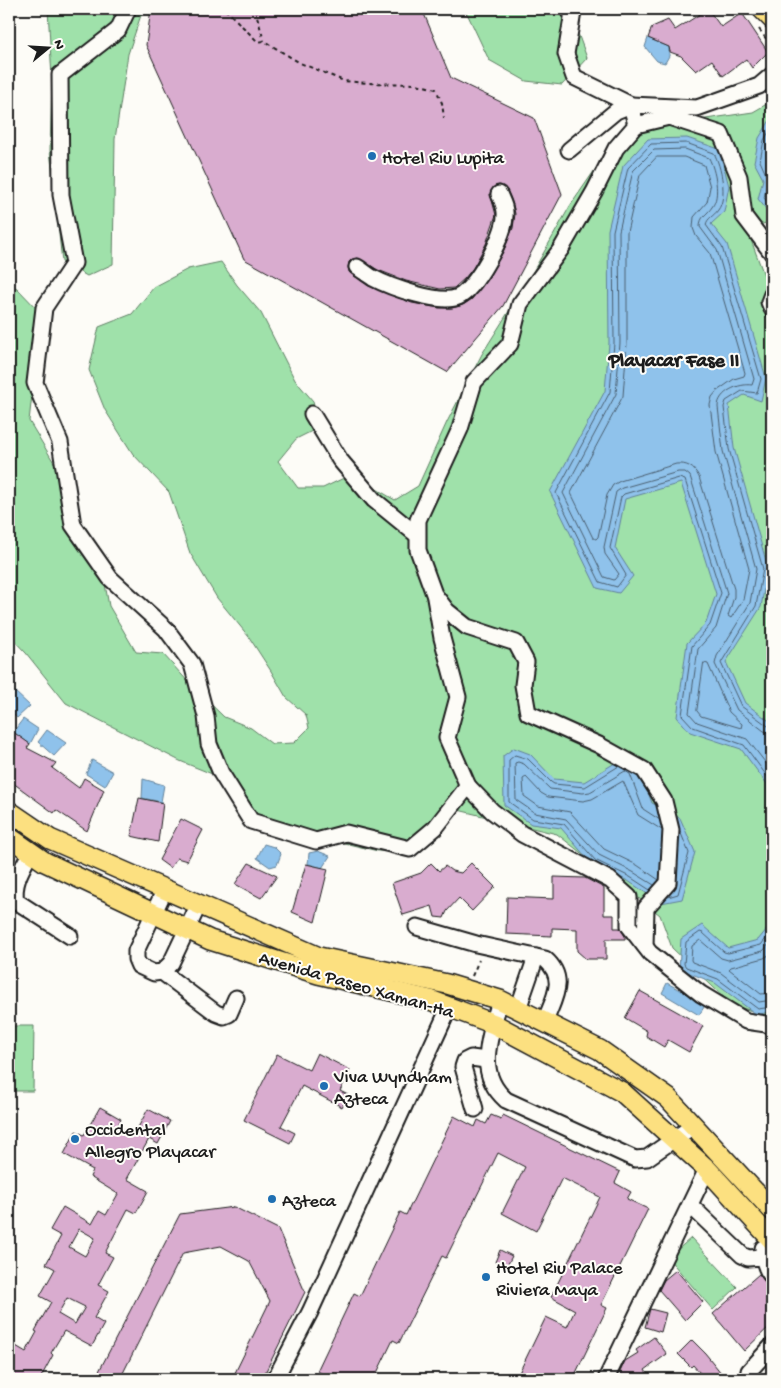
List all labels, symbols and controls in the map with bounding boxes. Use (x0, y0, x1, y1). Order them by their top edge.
north arrow (22, 22, 72, 72)
text: N (48, 38, 67, 52)
place label: Hotel Riu Lupita (382, 148, 506, 171)
marker: Hotel Riu Lupita (366, 150, 378, 162)
district label: Playacar Fase II (608, 351, 739, 374)
street label: Avenida Paseo Xaman-Ha (256, 947, 458, 1026)
place label: Viva Wyndham Azteca (333, 1067, 453, 1112)
marker: Viva Wyndham Azteca (318, 1080, 330, 1092)
place label: Occidental Allegro Playacar (85, 1120, 217, 1165)
marker: Occidental Allegro Playacar (69, 1133, 81, 1145)
place label: Azteca (282, 1191, 338, 1214)
marker: Azteca (266, 1193, 278, 1205)
place label: Hotel Riu Palace Riviera Maya (496, 1258, 623, 1303)
marker: Hotel Riu Palace Riviera Maya (480, 1271, 492, 1283)

